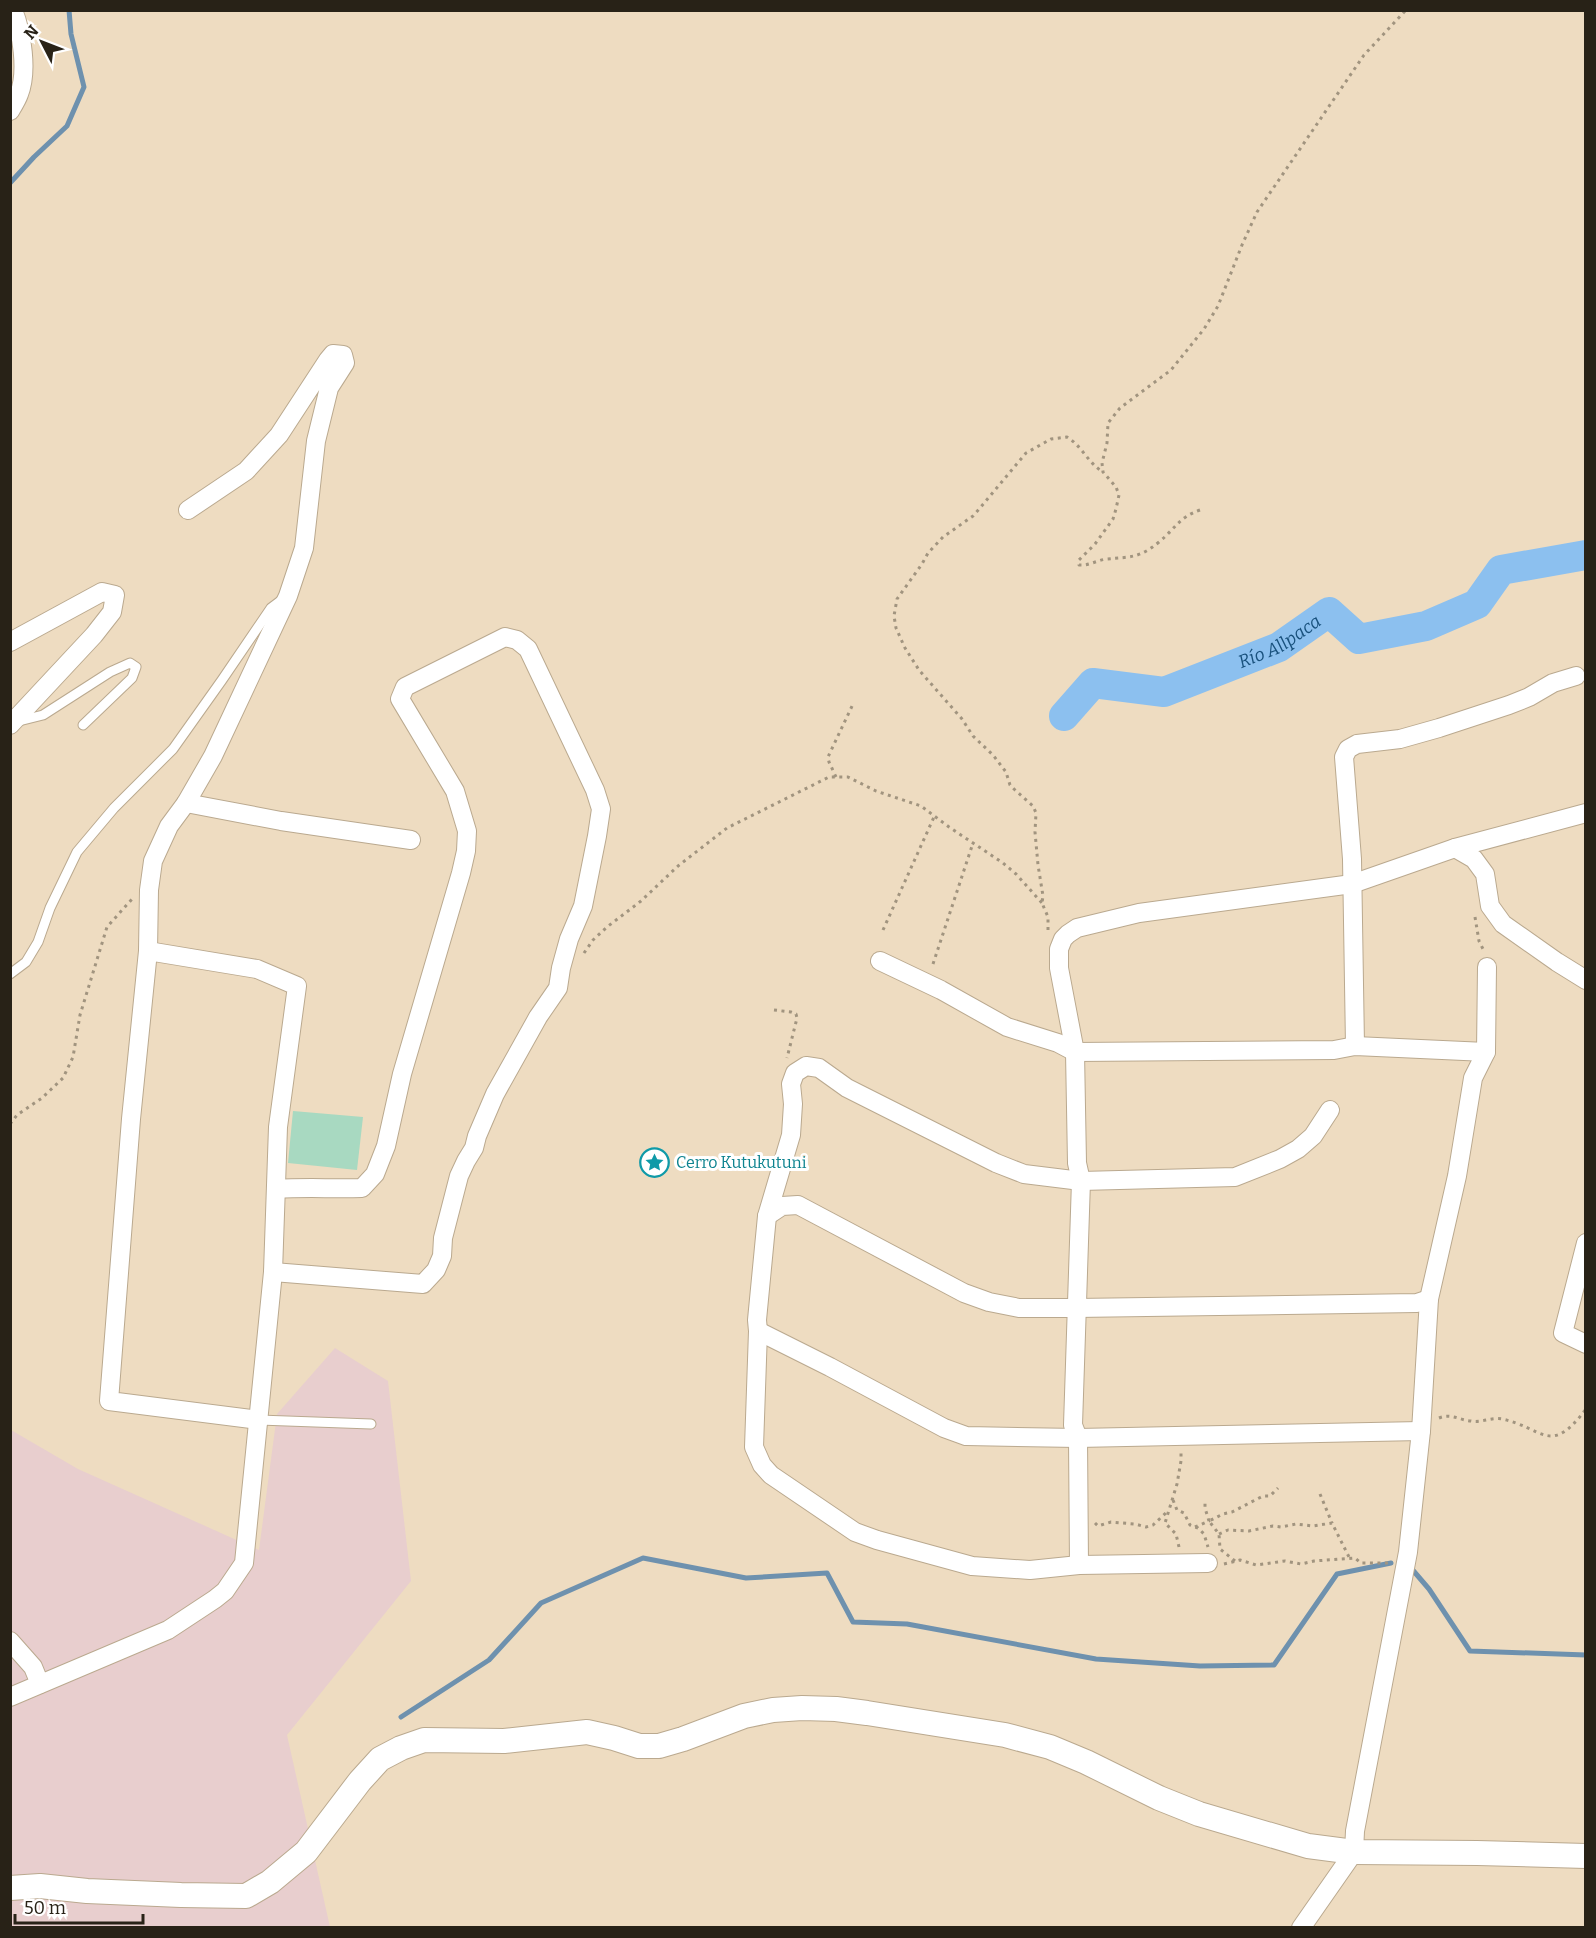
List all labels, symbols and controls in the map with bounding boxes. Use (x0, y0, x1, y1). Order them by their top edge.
north arrow (12, 12, 72, 72)
text: N (20, 21, 42, 43)
water label: Río Allpaca (1235, 610, 1325, 673)
place icon: Cerro Kutukutuni (639, 1146, 671, 1178)
place label: Cerro Kutukutuni (676, 1153, 807, 1172)
scale bar (15, 1887, 142, 1925)
text: 50 m (24, 1897, 66, 1919)

